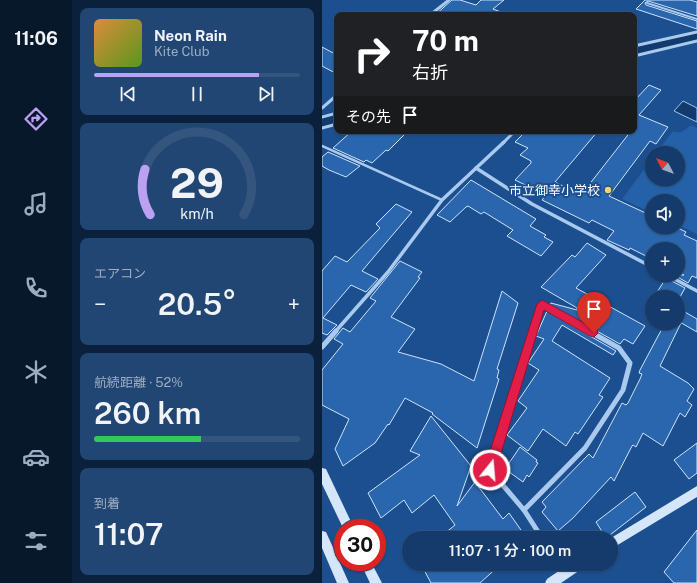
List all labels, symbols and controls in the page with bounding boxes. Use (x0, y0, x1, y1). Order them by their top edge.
text: 70 m (412, 24, 479, 57)
text: Neon Rain (154, 27, 227, 44)
text: 11:06 (14, 28, 58, 49)
icon: right (346, 28, 398, 80)
text: Kite Club (154, 44, 209, 59)
text: 右折 (412, 62, 448, 83)
icon: previous (117, 83, 139, 105)
icon: pause (186, 83, 208, 105)
icon: next (255, 83, 277, 105)
icon: arrive (399, 104, 421, 126)
icon: directions (22, 105, 50, 133)
text: その先 (346, 108, 391, 125)
north arrow (645, 146, 685, 186)
map controls (645, 146, 685, 330)
text: 29 (170, 157, 224, 206)
place label: 市立御幸小学校 (509, 183, 600, 198)
marker: 市立御幸小学校 (603, 185, 613, 195)
icon: music (22, 190, 50, 218)
button: sound (645, 194, 685, 234)
text: km/h (180, 204, 214, 221)
button: + (645, 242, 685, 282)
text: エアコン (94, 266, 146, 281)
icon: phone (22, 274, 50, 302)
text: 20.5° (158, 286, 236, 322)
button: − (645, 290, 685, 330)
text: − (94, 291, 106, 317)
text: + (288, 291, 300, 317)
pin (577, 292, 611, 333)
icon: arrive (583, 298, 605, 320)
icon: climate (22, 358, 50, 386)
text: 航続距離 · 52% (94, 375, 183, 390)
text: 260 km (94, 395, 201, 431)
icon: car (22, 443, 50, 471)
position arrow (469, 449, 511, 491)
text: 到着 (94, 496, 120, 511)
text: 11:07 (94, 516, 163, 552)
speed limit sign: 30 (334, 519, 386, 571)
icon: filters (22, 527, 50, 555)
text: 11:07 · 1 分 · 100 m (449, 542, 571, 559)

